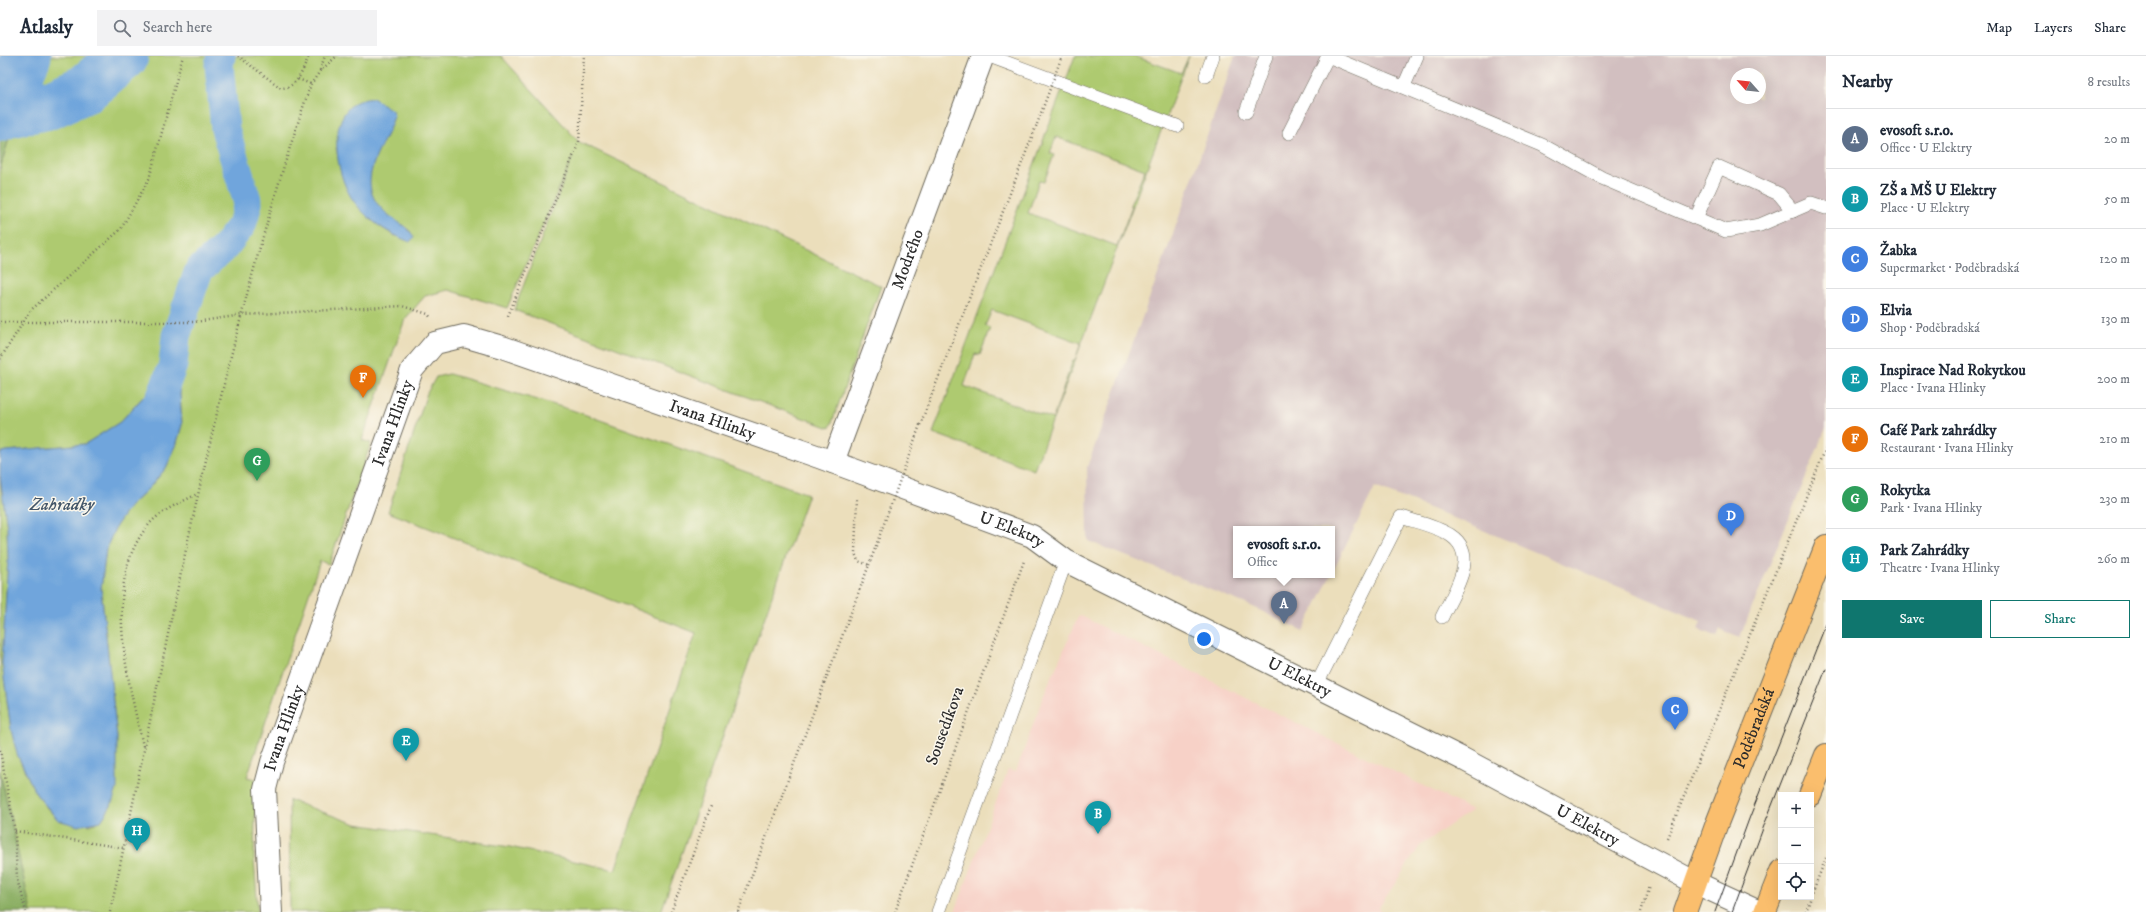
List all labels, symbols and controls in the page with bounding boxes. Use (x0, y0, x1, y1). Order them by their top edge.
search box (97, 10, 377, 46)
text: Atlasly (20, 16, 73, 39)
icon: search (111, 17, 133, 39)
text: Search here (143, 18, 212, 37)
text: Map (1986, 19, 2012, 37)
text: Layers (2034, 19, 2072, 37)
text: Share (2094, 19, 2126, 37)
north arrow (1730, 68, 1766, 104)
text: Nearby (1842, 71, 1892, 93)
text: 8 results (2088, 74, 2130, 90)
text: evosoft s.r.o. (1880, 121, 1953, 140)
text: A (1851, 131, 1859, 147)
text: 20 m (2104, 131, 2130, 147)
text: Office · U Elektry (1880, 140, 1972, 156)
text: ZŠ a MŠ U Elektry (1880, 181, 1996, 200)
text: B (1851, 191, 1859, 207)
text: 50 m (2104, 191, 2130, 207)
text: Place · U Elektry (1880, 200, 1969, 216)
street label: Modrého (887, 226, 929, 293)
text: Žabka (1880, 241, 1917, 260)
text: C (1851, 251, 1859, 267)
text: 120 m (2099, 251, 2130, 267)
text: Supermarket · Poděbradská (1880, 260, 2019, 276)
text: Elvia (1880, 301, 1912, 320)
text: D (1850, 311, 1860, 327)
text: 130 m (2101, 311, 2130, 327)
text: Shop · Poděbradská (1880, 320, 1980, 336)
text: Inspirace Nad Rokytkou (1880, 361, 2026, 380)
pin: F (350, 365, 376, 398)
text: E (1850, 371, 1860, 387)
text: 200 m (2097, 371, 2130, 387)
street label: Ivana Hlinky (368, 376, 419, 469)
text: Place · Ivana Hlinky (1880, 380, 1986, 396)
street label: Ivana Hlinky (666, 395, 760, 446)
text: Café Park zahrádky (1880, 421, 1996, 440)
text: F (1851, 431, 1859, 447)
text: 210 m (2099, 431, 2130, 447)
text: Restaurant · Ivana Hlinky (1880, 440, 2013, 456)
pin: G (244, 448, 270, 481)
text: Rokytka (1880, 481, 1930, 500)
text: G (1850, 491, 1860, 507)
text: 230 m (2099, 491, 2130, 507)
water label: Zahrádky (29, 494, 95, 516)
text: Park · Ivana Hlinky (1880, 500, 1982, 516)
pin: D (1718, 503, 1744, 536)
street label: U Elektry (976, 506, 1050, 554)
popup (1233, 526, 1335, 578)
text: evosoft s.r.o. (1247, 535, 1321, 554)
text: Park Zahrádky (1880, 541, 1969, 560)
text: H (1850, 551, 1860, 567)
text: 260 m (2097, 551, 2130, 567)
text: Office (1247, 554, 1278, 570)
text: Theatre · Ivana Hlinky (1880, 560, 2000, 576)
pin: A (1271, 591, 1297, 624)
button: Save (1842, 600, 1982, 638)
button: Share (1990, 600, 2130, 638)
your location (1194, 629, 1214, 649)
street label: U Elektry (1264, 652, 1336, 703)
street label: Ivana Hlinky (259, 681, 310, 774)
street label: Sousedíkova (921, 683, 970, 768)
street label: Poděbradská (1728, 684, 1780, 772)
pin: C (1662, 697, 1688, 730)
pin: E (393, 728, 419, 761)
map controls (1778, 792, 1814, 900)
button: + (1778, 792, 1814, 828)
street label: U Elektry (1552, 799, 1624, 852)
pin: B (1085, 801, 1111, 834)
pin: H (124, 818, 150, 851)
button: − (1778, 828, 1814, 864)
button: locate (1778, 864, 1814, 900)

